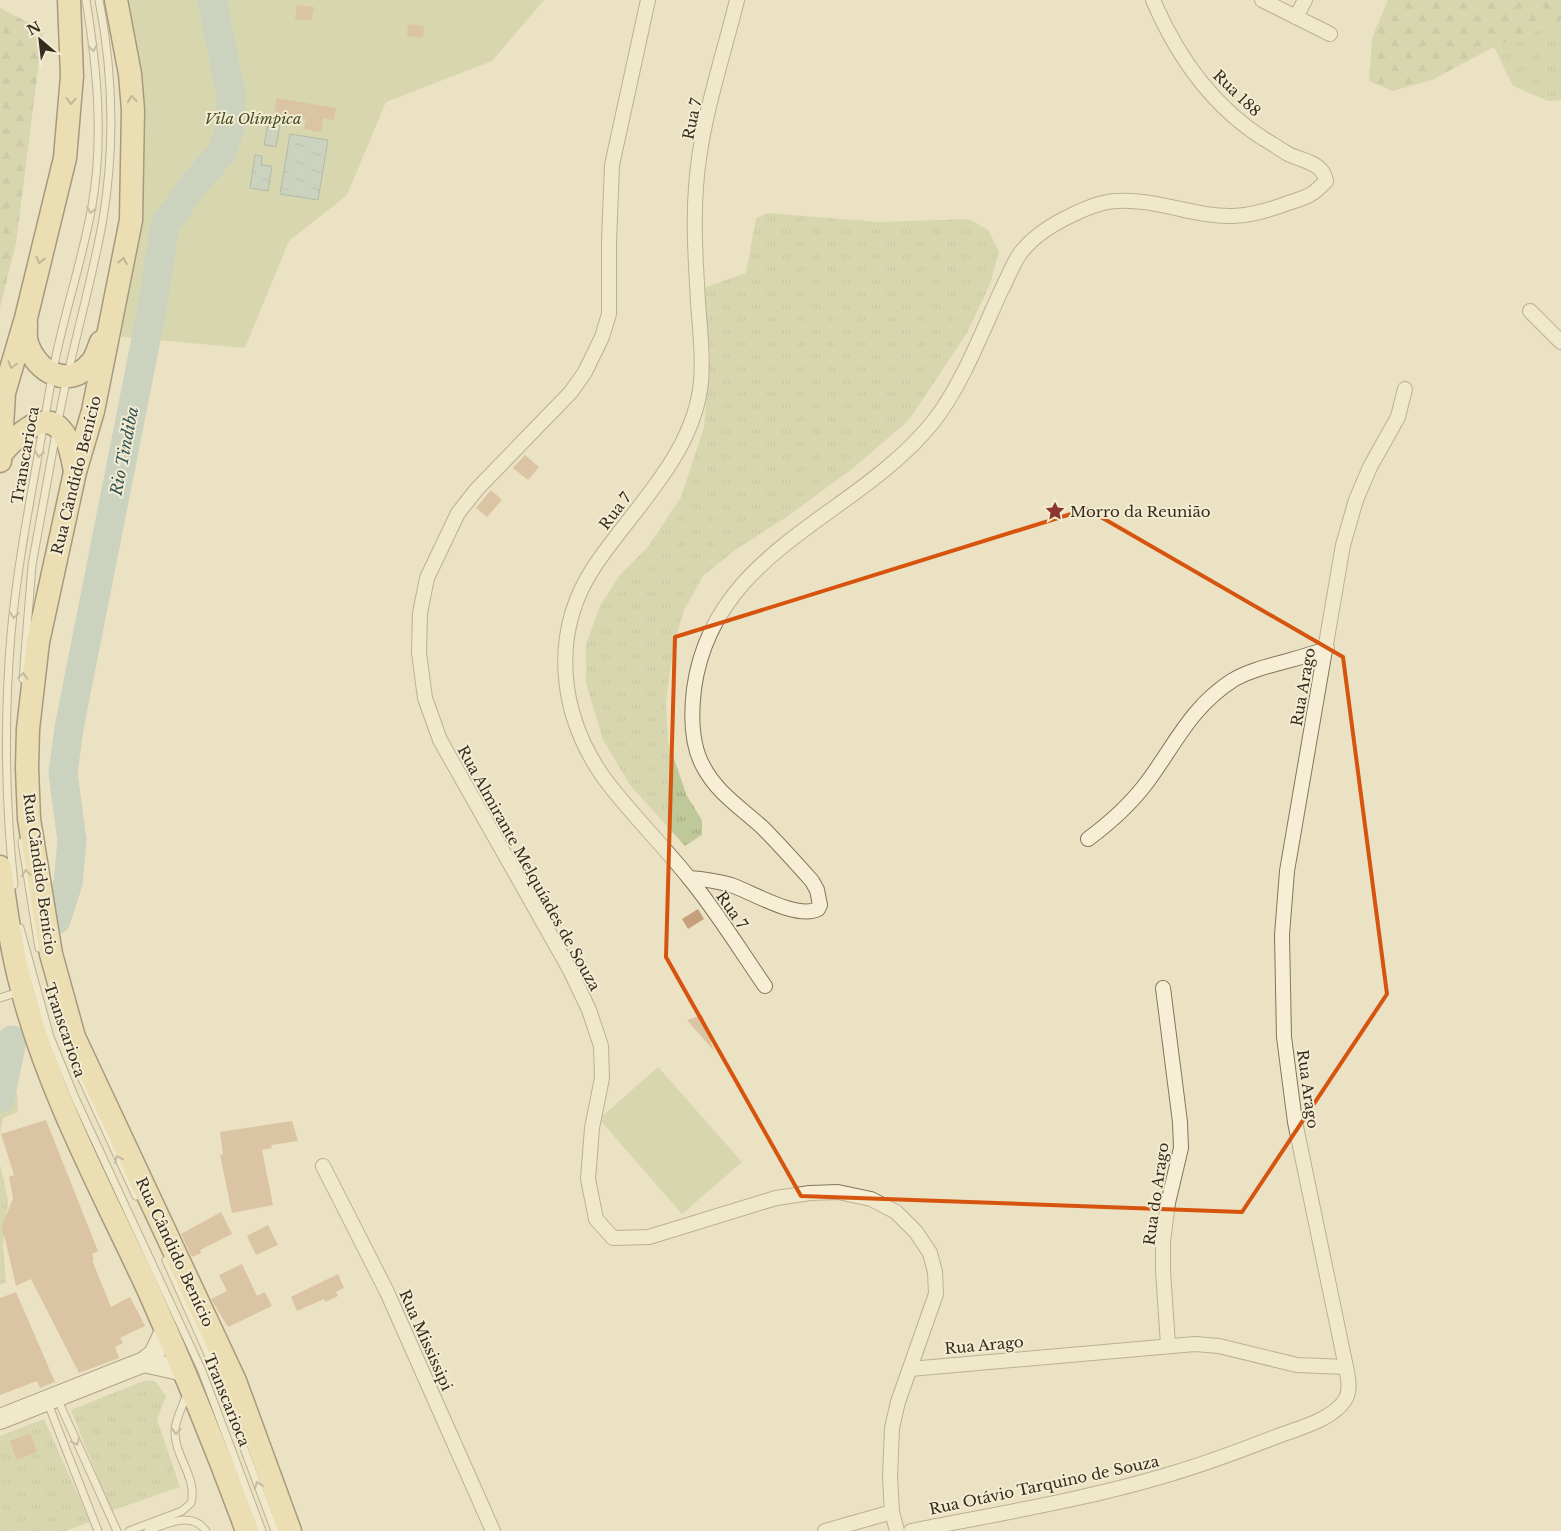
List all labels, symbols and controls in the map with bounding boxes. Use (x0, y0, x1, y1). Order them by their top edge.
north arrow (15, 15, 65, 65)
text: N (24, 17, 44, 40)
one-way arrow (87, 45, 98, 53)
street label: Rua 188 (1209, 66, 1265, 120)
one-way arrow (127, 95, 138, 103)
street label: Rua 7 (678, 96, 706, 141)
one-way arrow (65, 97, 76, 105)
park label: Vila Olímpica (204, 109, 302, 128)
one-way arrow (86, 206, 97, 214)
one-way arrow (35, 256, 46, 265)
one-way arrow (118, 257, 128, 266)
one-way arrow (8, 360, 18, 368)
street label: Rua Cândido Benício (47, 393, 105, 556)
street label: Transcarioca (7, 404, 43, 505)
water label: Rio Tindiba (105, 405, 142, 498)
one-way arrow (35, 450, 45, 459)
street label: Rua 7 (595, 488, 635, 533)
place icon: Morro da Reunião (1044, 500, 1066, 522)
place label: Morro da Reunião (1070, 502, 1211, 521)
one-way arrow (9, 610, 19, 619)
street label: Rua Arago (1287, 646, 1319, 728)
one-way arrow (17, 672, 28, 680)
street label: Rua Almirante Melquíades de Souza (453, 742, 605, 995)
street label: Rua Cândido Benício (19, 792, 61, 956)
one-way arrow (21, 869, 31, 877)
street label: Rua 7 (712, 887, 752, 933)
street label: Transcarioca (40, 980, 90, 1080)
street label: Rua Arago (1293, 1048, 1323, 1130)
street label: Rua do Arago (1139, 1141, 1173, 1247)
one-way arrow (114, 1156, 124, 1165)
street label: Rua Cândido Benício (132, 1174, 218, 1330)
street label: Rua Mississipi (395, 1287, 457, 1393)
street label: Rua Arago (944, 1332, 1025, 1358)
street label: Transcarioca (200, 1351, 254, 1450)
one-way arrow (170, 1427, 181, 1435)
one-way arrow (69, 1437, 80, 1446)
street label: Rua Otávio Tarquino de Souza (927, 1451, 1161, 1519)
one-way arrow (254, 1481, 265, 1490)

